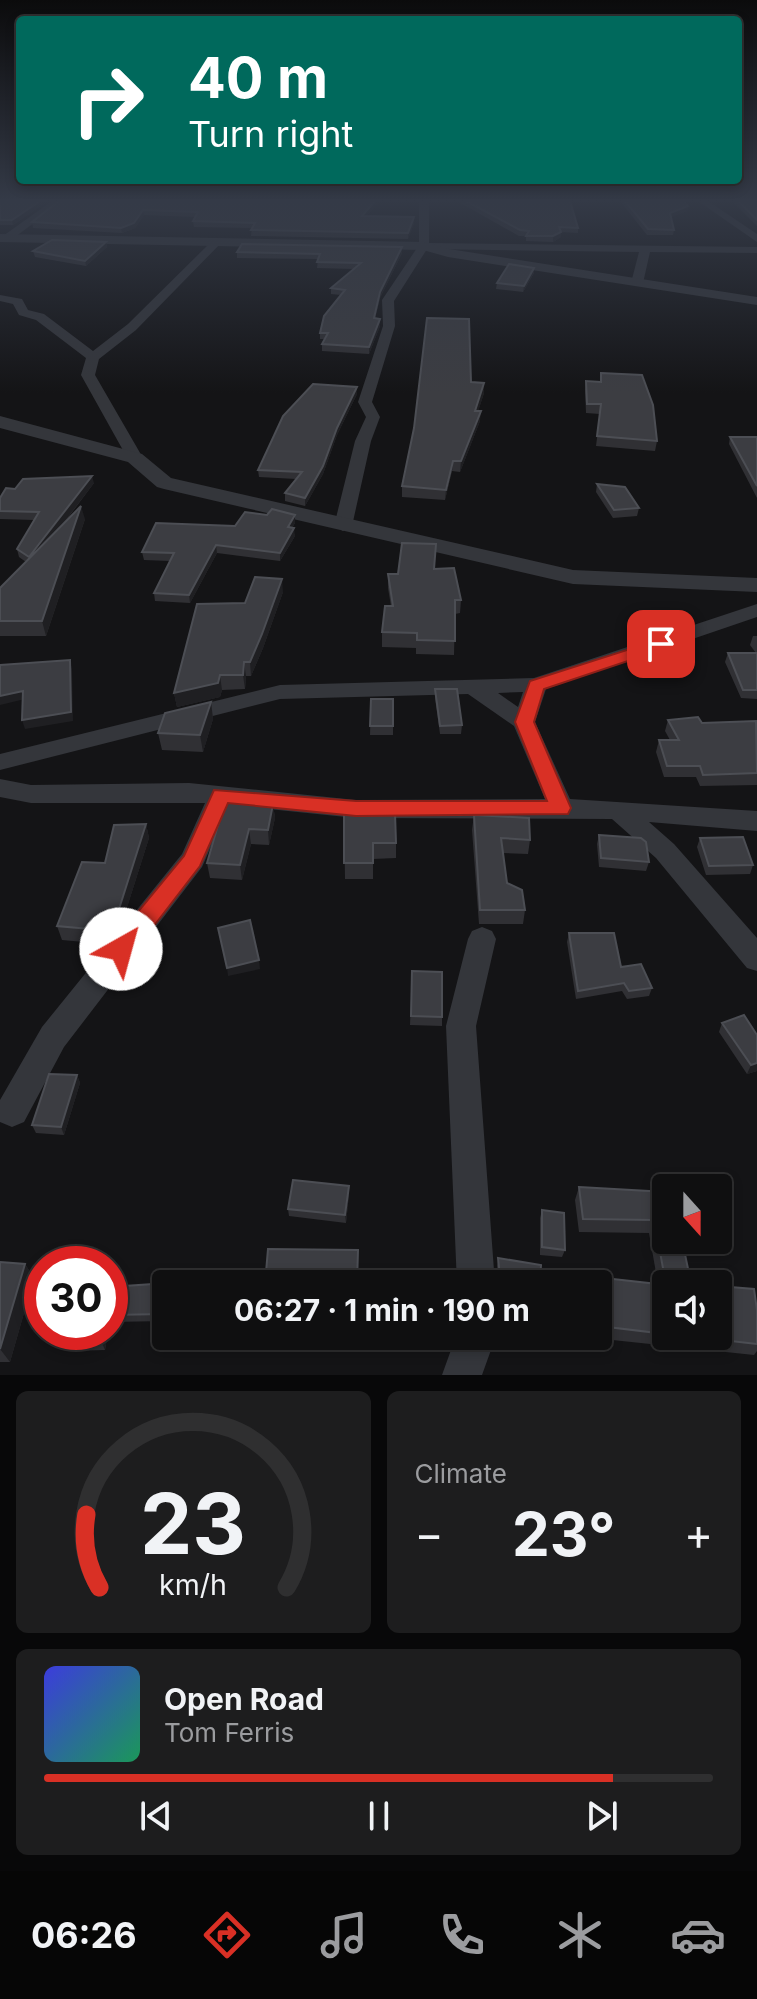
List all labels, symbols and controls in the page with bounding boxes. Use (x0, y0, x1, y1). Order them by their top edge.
text: 40 m (188, 44, 328, 112)
icon: right (56, 48, 160, 152)
text: Turn right (188, 112, 353, 156)
pin (627, 610, 695, 678)
icon: arrive (639, 622, 683, 666)
position arrow (79, 907, 163, 991)
north arrow (652, 1174, 732, 1254)
map controls (652, 1174, 732, 1350)
speed limit sign: 30 (24, 1246, 128, 1350)
button: sound (652, 1270, 732, 1350)
text: 06:27 · 1 min · 190 m (234, 1292, 530, 1328)
text: Climate (415, 1458, 507, 1489)
text: 23 (140, 1473, 246, 1574)
text: 23° (512, 1498, 616, 1570)
text: − (415, 1507, 444, 1561)
text: + (684, 1507, 713, 1561)
text: km/h (159, 1567, 227, 1602)
text: Open Road (164, 1681, 324, 1717)
text: Tom Ferris (164, 1717, 294, 1748)
icon: previous (134, 1794, 178, 1838)
icon: pause (357, 1794, 401, 1838)
icon: next (580, 1794, 624, 1838)
icon: directions (199, 1907, 255, 1963)
icon: music (316, 1907, 372, 1963)
icon: phone (434, 1907, 490, 1963)
icon: climate (552, 1907, 608, 1963)
icon: car (670, 1907, 726, 1963)
text: 06:26 (31, 1913, 137, 1957)

